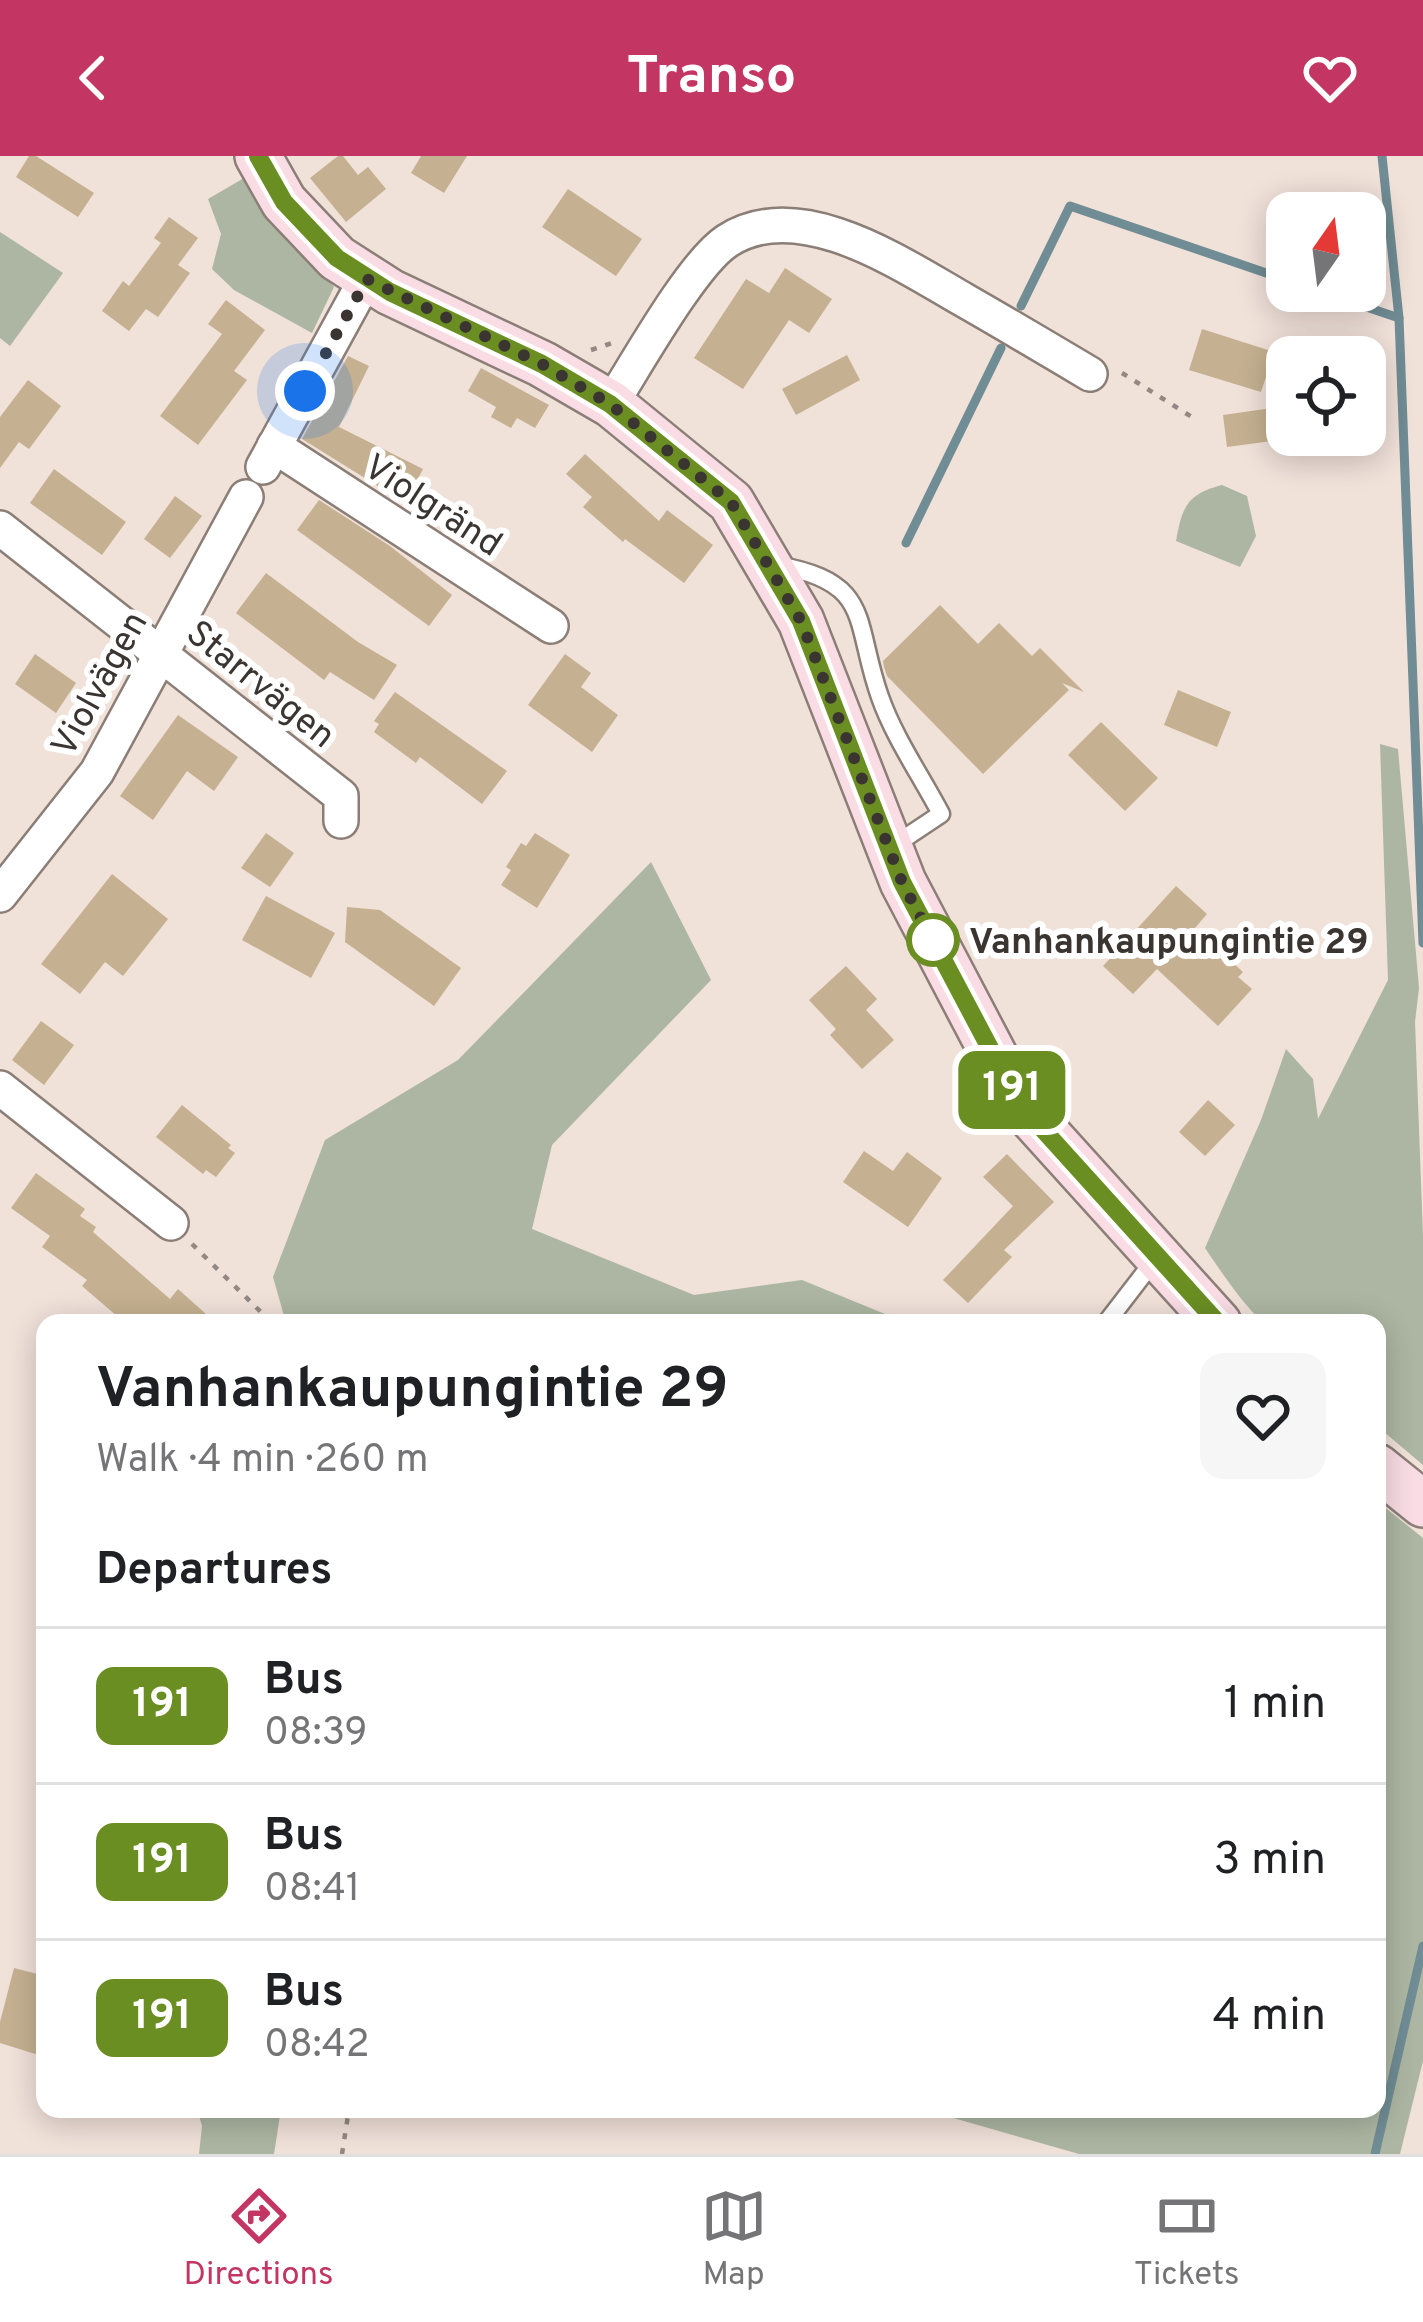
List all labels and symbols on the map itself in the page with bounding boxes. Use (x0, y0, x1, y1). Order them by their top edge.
north arrow (1266, 192, 1386, 312)
your location (275, 361, 335, 421)
street label: Violgränd (354, 446, 510, 569)
street label: Violvägen (43, 604, 160, 766)
street label: Starrvägen (176, 612, 343, 760)
marker: Vanhankaupungintie 29 (908, 915, 958, 965)
place label: Vanhankaupungintie 29 (969, 921, 1369, 967)
line badge: 191 (943, 1051, 1081, 1129)

